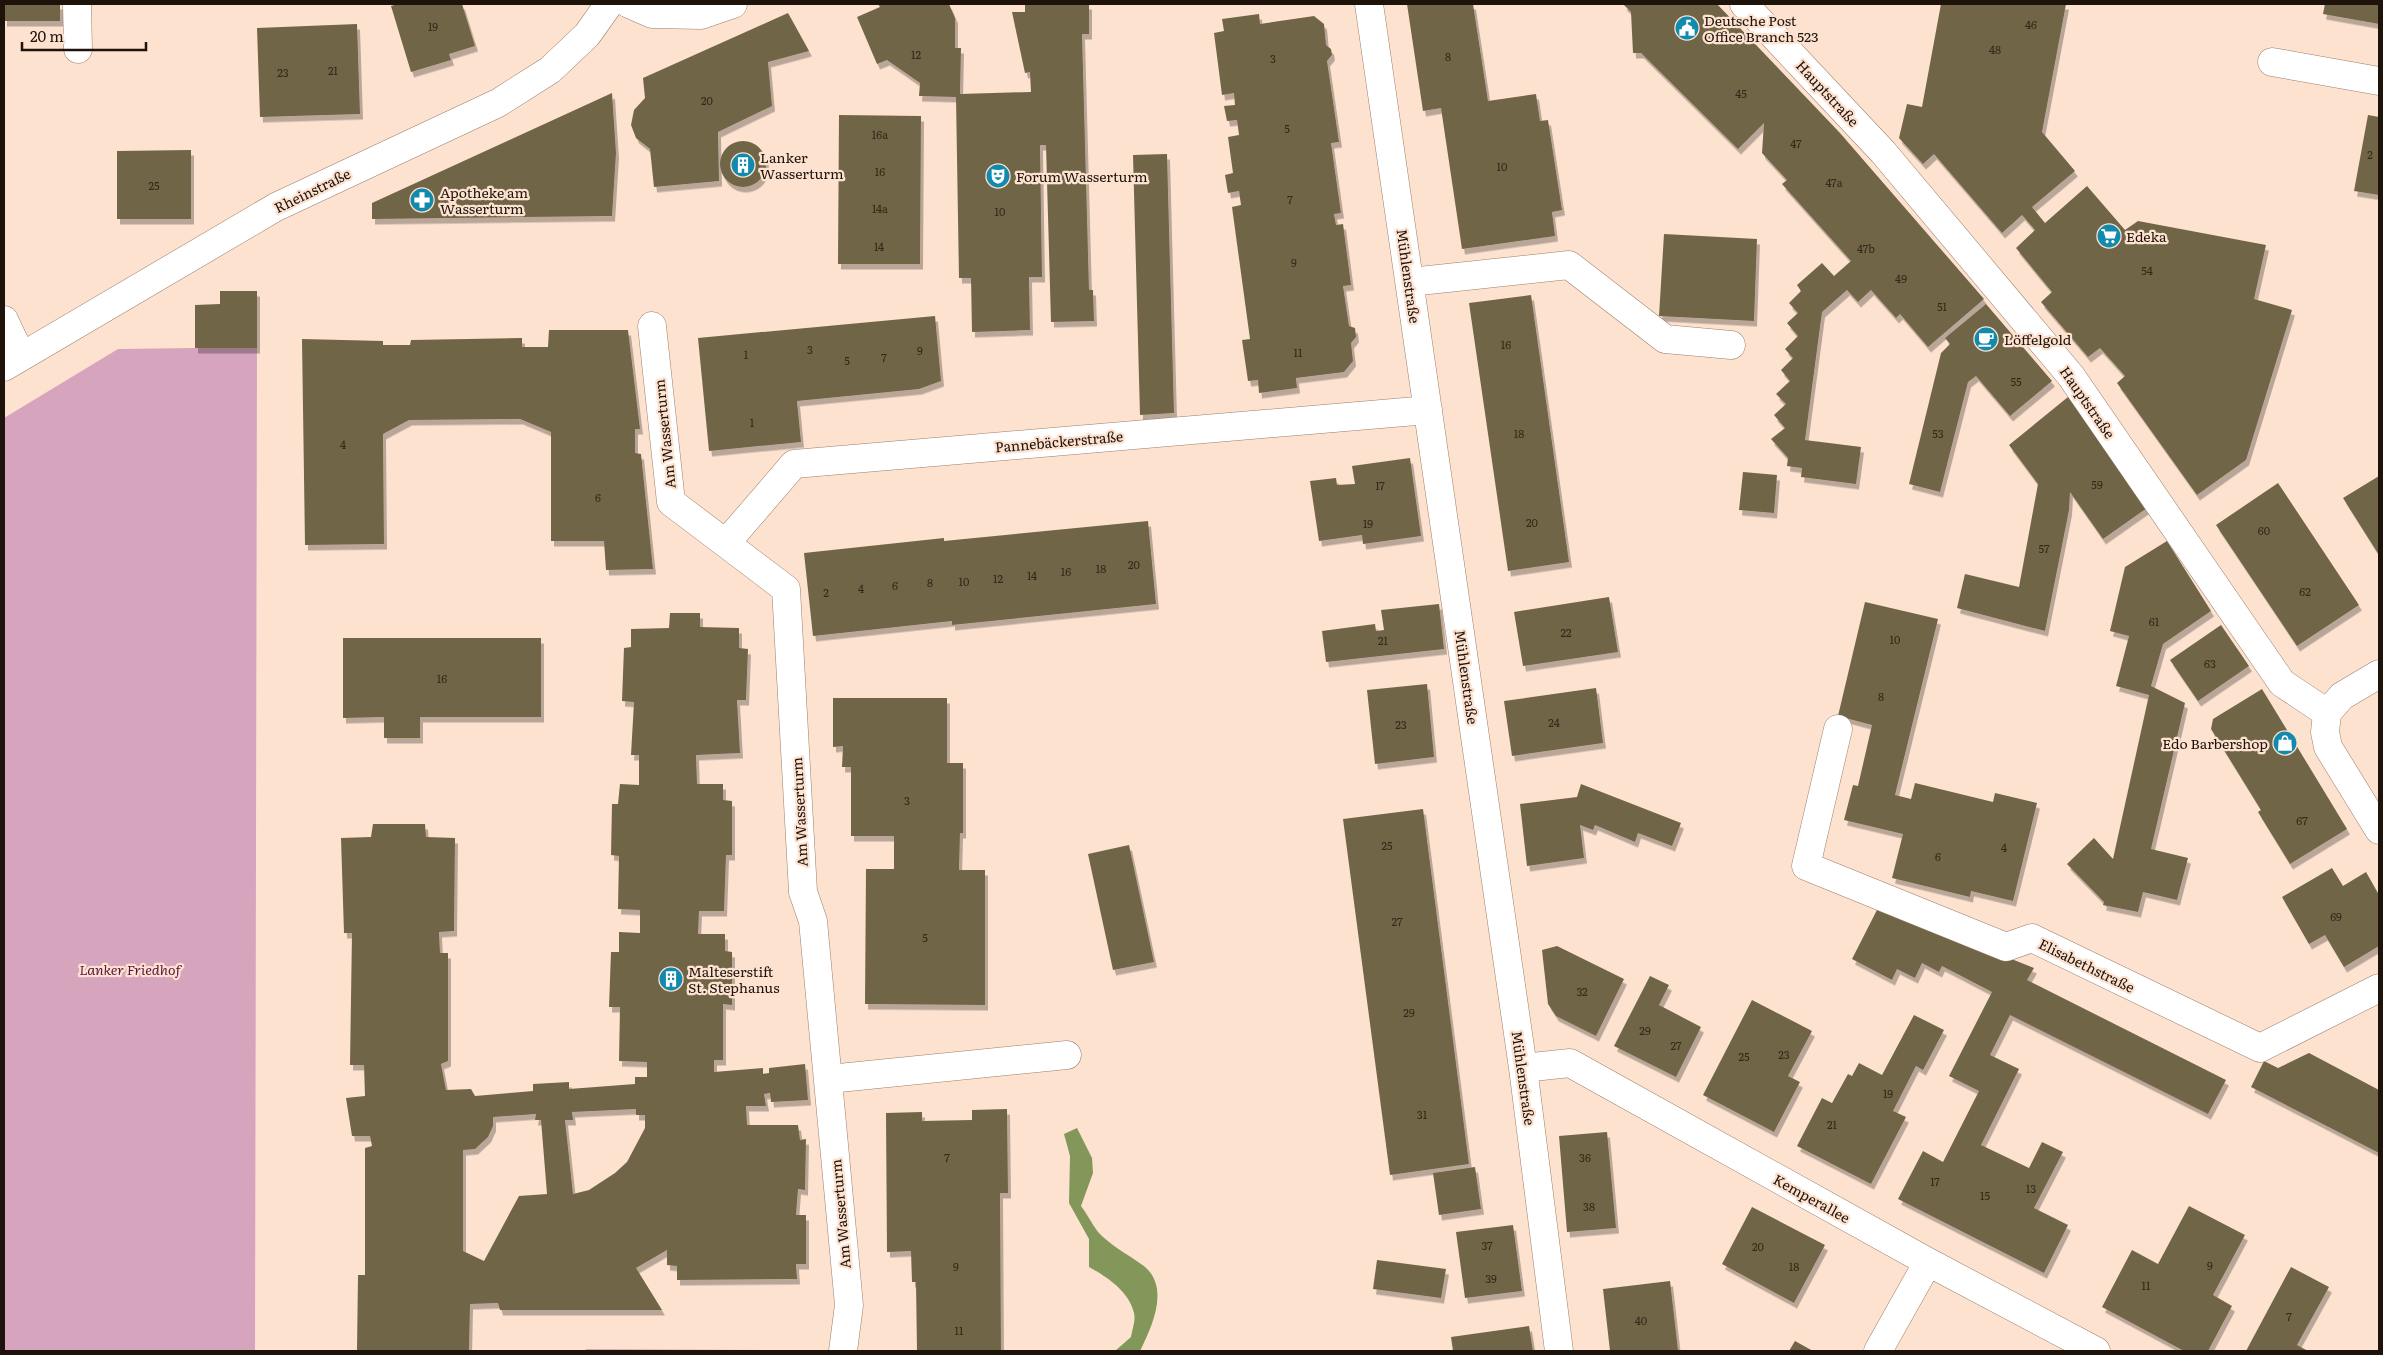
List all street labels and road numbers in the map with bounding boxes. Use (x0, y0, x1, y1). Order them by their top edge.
street label: Hauptstraße (1792, 55, 1864, 131)
street label: Rheinstraße (270, 163, 354, 217)
street label: Mühlenstraße (1392, 228, 1426, 324)
street label: Hauptstraße (2056, 362, 2120, 442)
street label: Am Wasserturm (648, 378, 680, 490)
street label: Pannebäckerstraße (994, 425, 1124, 457)
street label: Mühlenstraße (1450, 629, 1484, 725)
street label: Am Wasserturm (786, 756, 812, 867)
street label: Elisabethstraße (2036, 933, 2138, 997)
street label: Mühlenstraße (1507, 1030, 1541, 1126)
street label: Am Wasserturm (825, 1158, 855, 1270)
street label: Kemperallee (1770, 1169, 1854, 1227)

